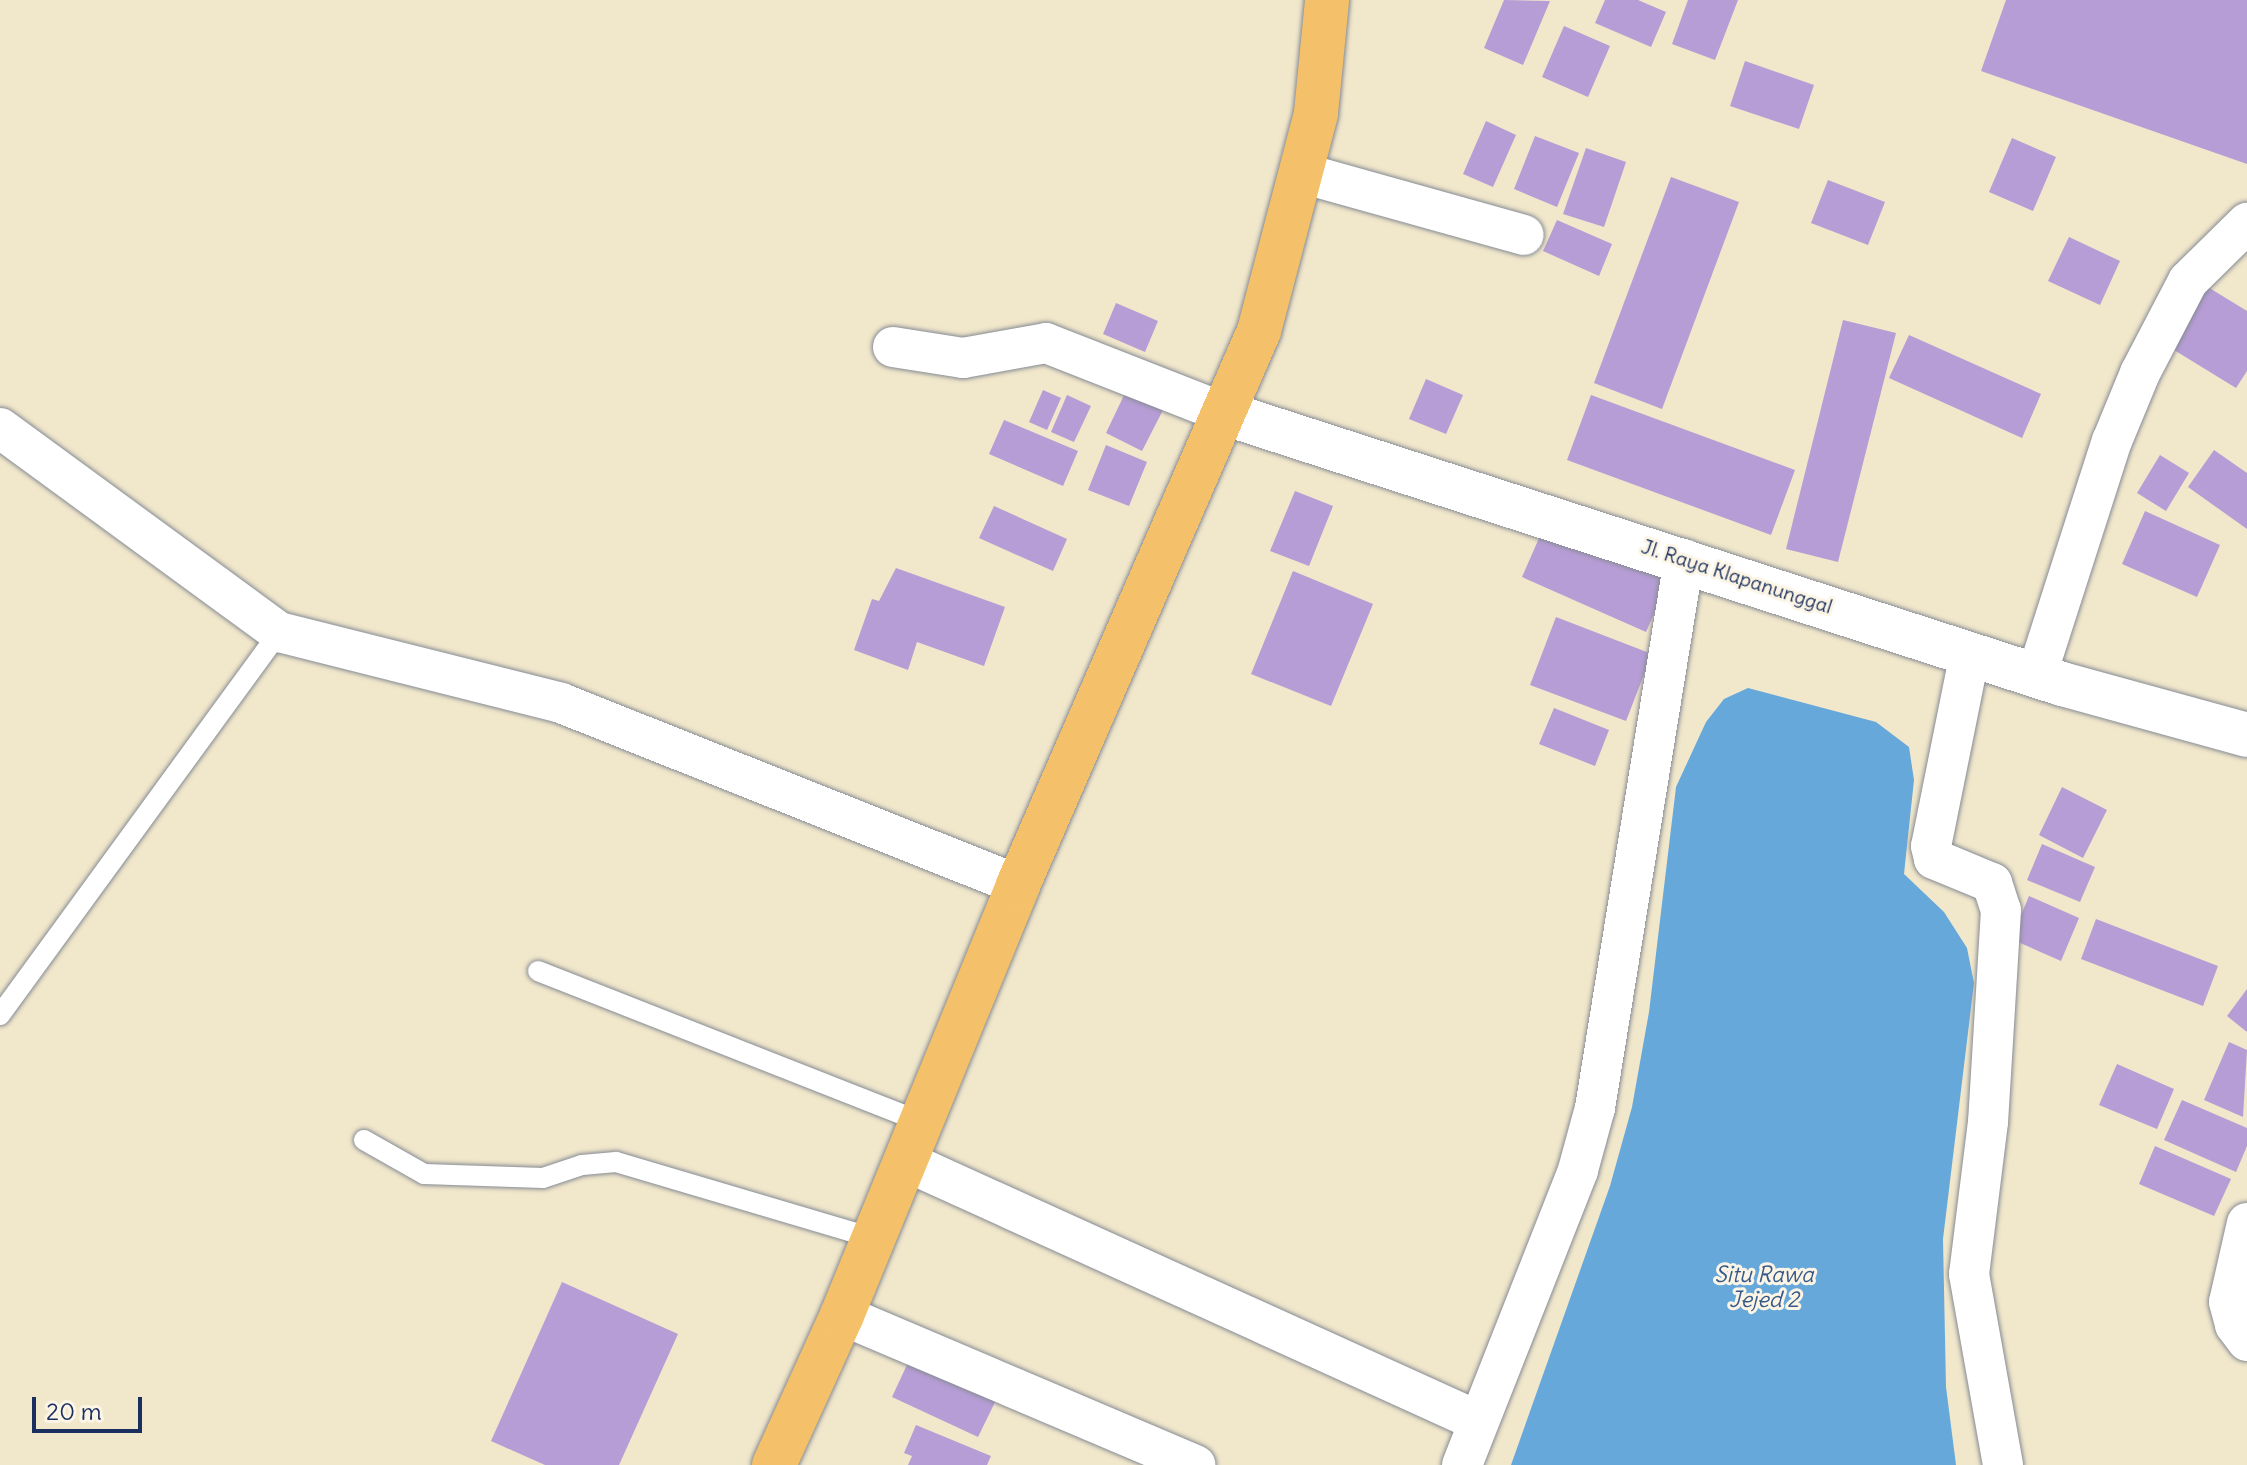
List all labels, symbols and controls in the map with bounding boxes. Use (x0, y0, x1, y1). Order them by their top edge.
street label: Jl. Raya Klapanunggal (1638, 534, 1836, 618)
water label: Situ Rawa Jejed 2 (1715, 1261, 1813, 1312)
scale bar (36, 1381, 146, 1431)
text: 20 m (46, 1396, 102, 1426)

